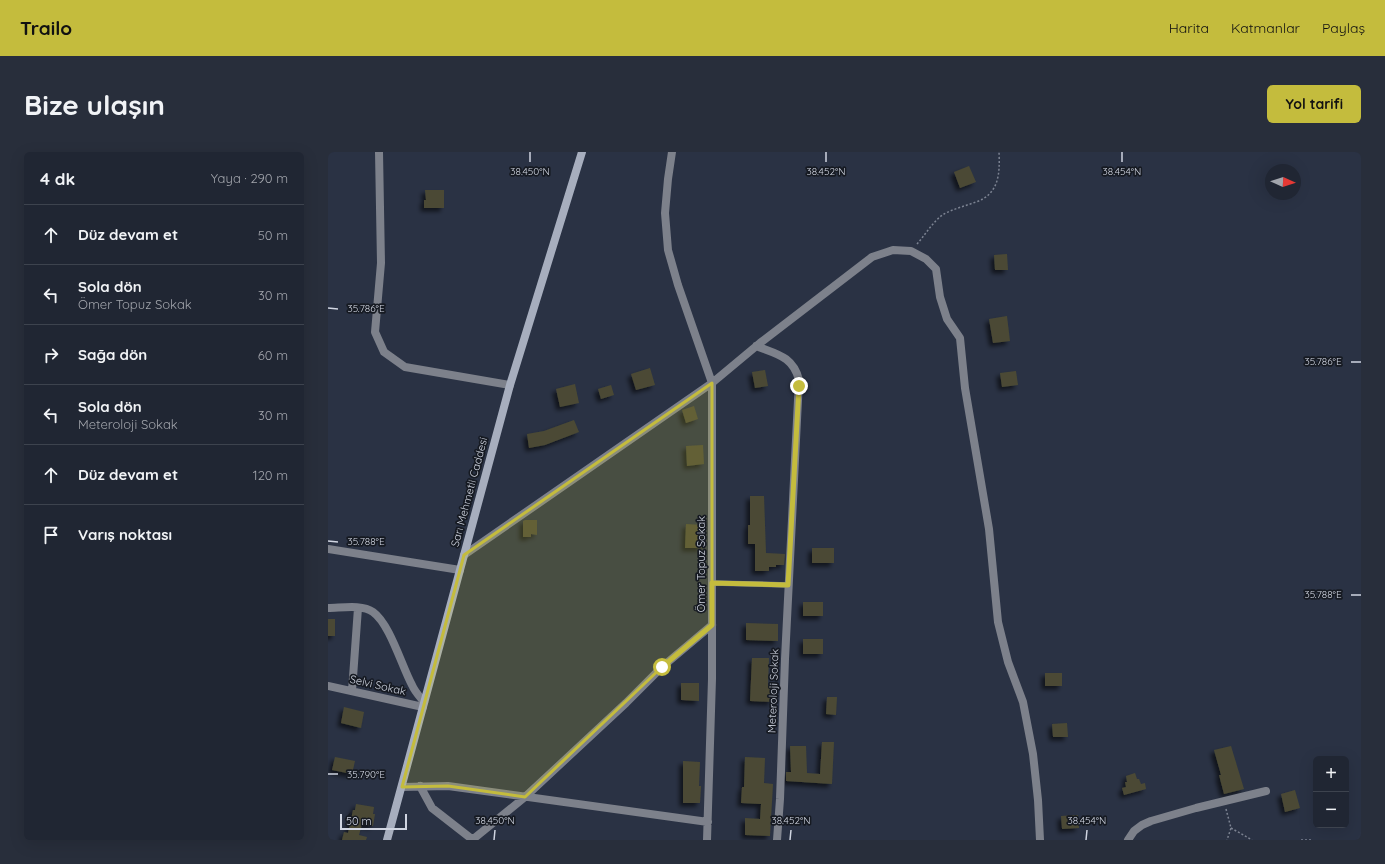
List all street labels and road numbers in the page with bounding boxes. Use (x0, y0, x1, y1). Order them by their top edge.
street label: Sarı Mehmetli Caddesi (448, 436, 490, 548)
street label: Ömer Topuz Sokak (694, 516, 708, 612)
street label: Meteroloji Sokak (765, 648, 781, 733)
street label: Selvi Sokak (349, 672, 407, 698)

